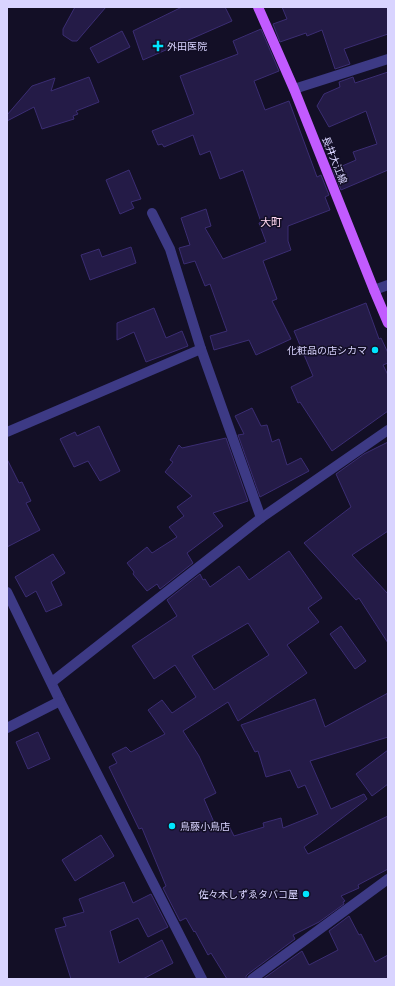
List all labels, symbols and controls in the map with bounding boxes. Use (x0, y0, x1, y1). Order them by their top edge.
marker: 外田医院 (152, 40, 164, 52)
place label: 外田医院 (167, 41, 207, 52)
street label: 長井大江線 (320, 135, 349, 185)
district label: 大町 (260, 216, 282, 228)
place label: 化粧品の店シカマ (287, 345, 367, 356)
marker: 化粧品の店シカマ (370, 345, 380, 355)
marker: 鳥藤小鳥店 (167, 821, 177, 831)
place label: 鳥藤小鳥店 (180, 821, 230, 832)
place label: 佐々木しずゑタバコ屋 (198, 889, 298, 900)
marker: 佐々木しずゑタバコ屋 (301, 889, 311, 899)

